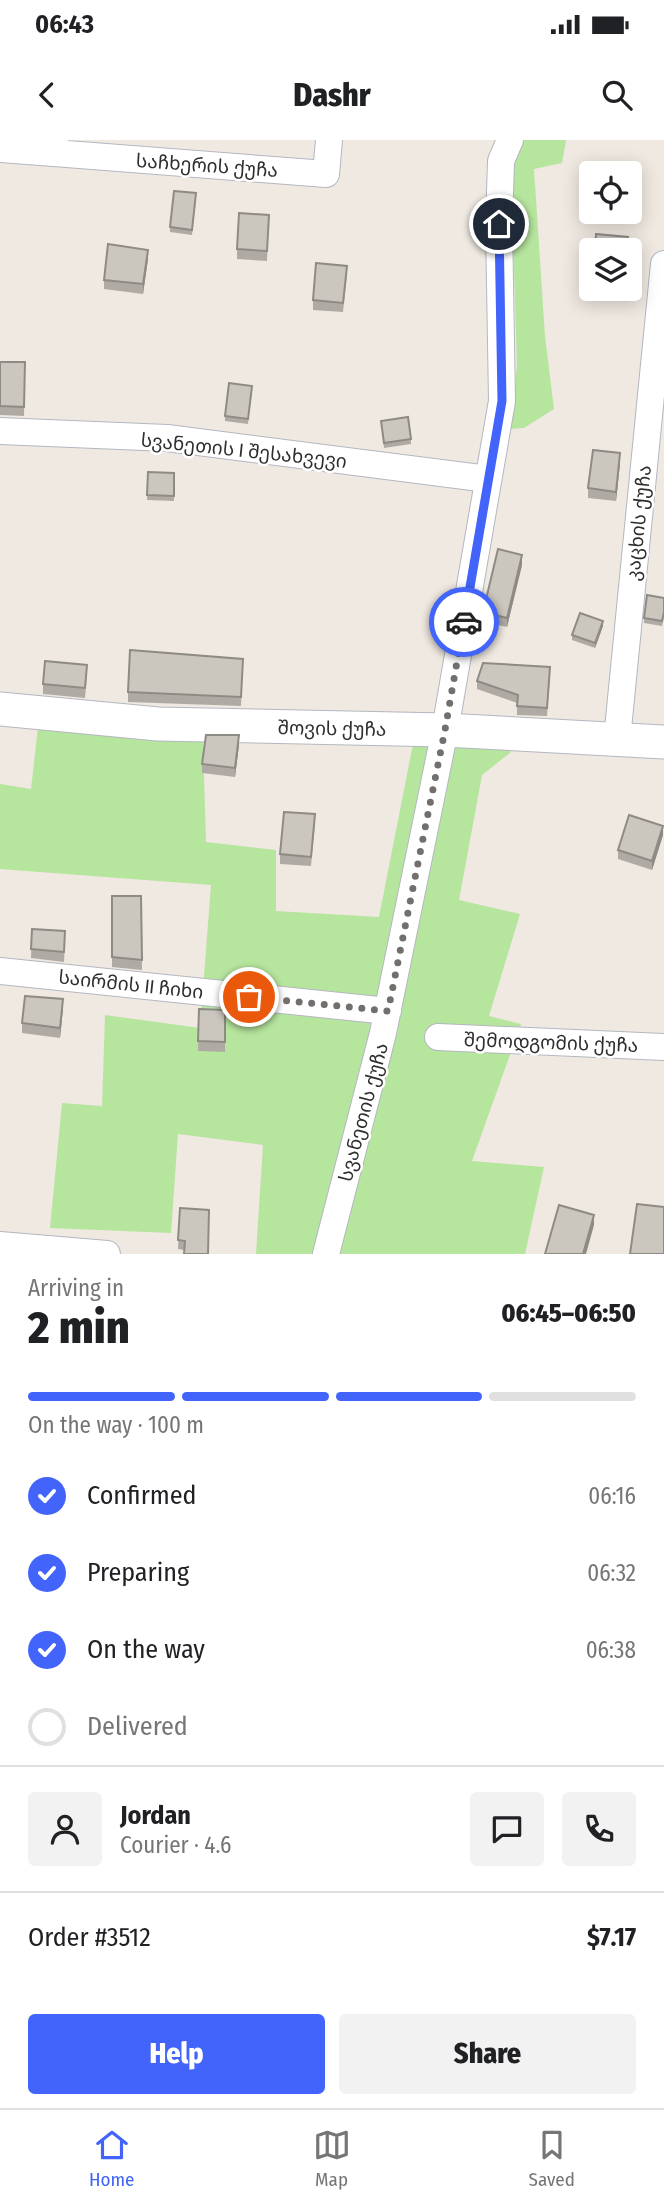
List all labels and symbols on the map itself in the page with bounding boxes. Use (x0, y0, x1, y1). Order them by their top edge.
street label: საჩხერის ქუჩა (135, 149, 279, 182)
pin (469, 194, 529, 254)
street label: სვანეთის I შესახვევი (140, 428, 348, 473)
street label: კაცხის ქუჩა (621, 464, 656, 582)
courier (429, 587, 499, 657)
street label: შოვის ქუჩა (277, 716, 387, 741)
street label: საირმის II ჩიხი (57, 965, 204, 1004)
pin (219, 967, 279, 1027)
street label: შემოდგომის ქუჩა (463, 1028, 639, 1058)
street label: სვანეთის ქუჩა (334, 1040, 393, 1184)

